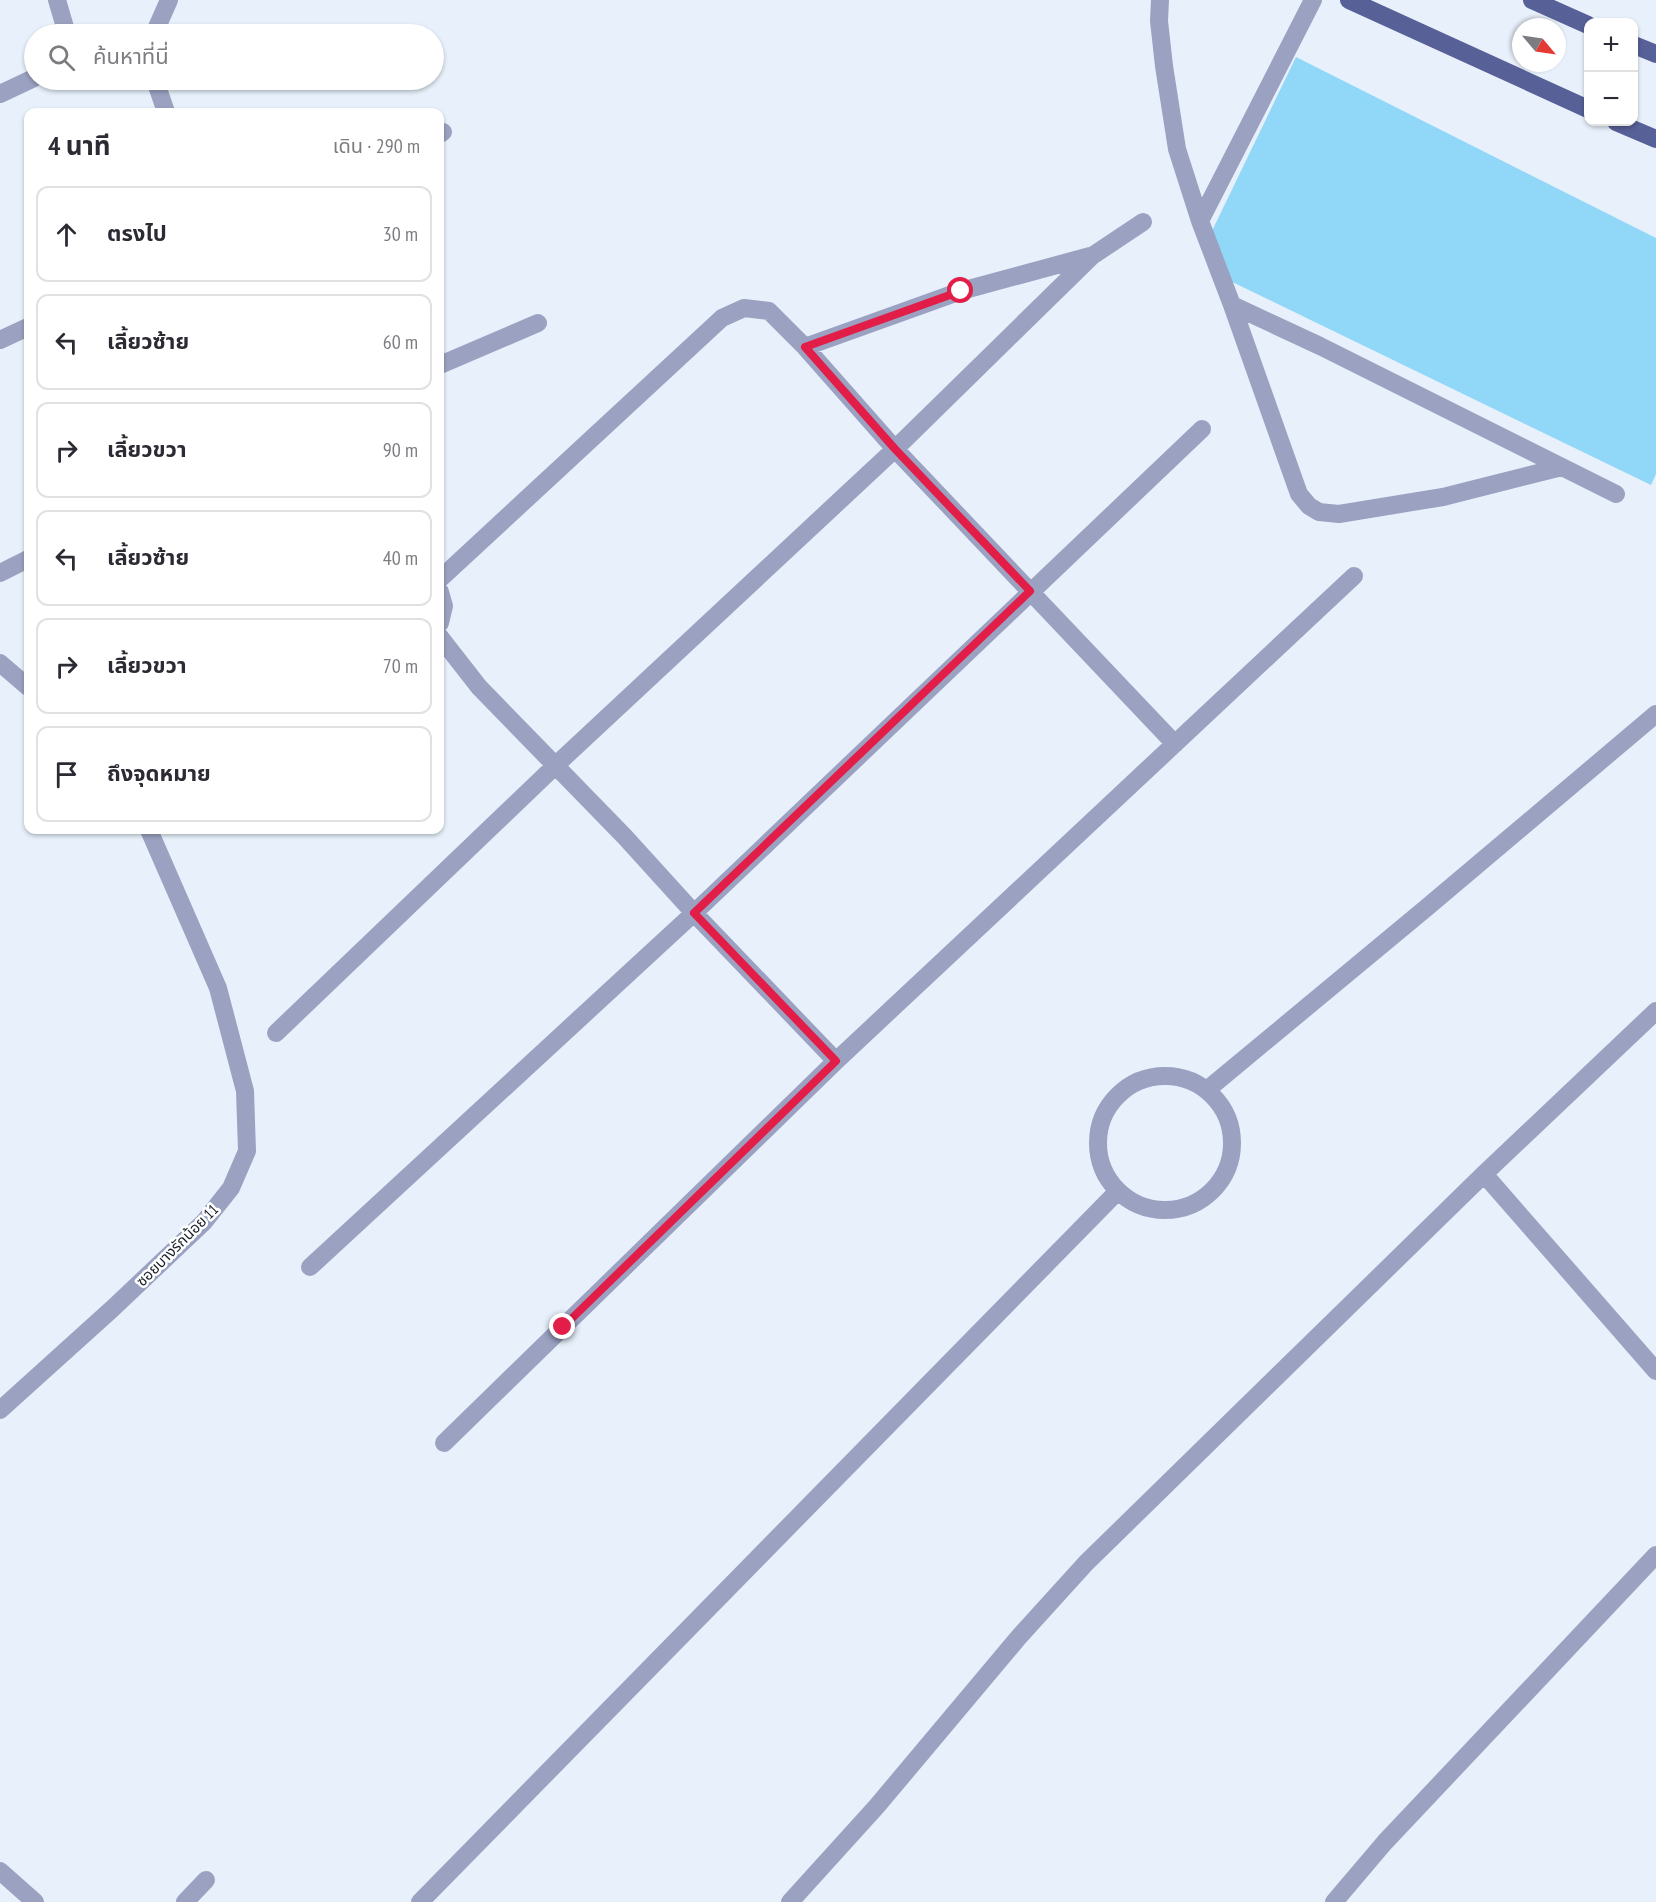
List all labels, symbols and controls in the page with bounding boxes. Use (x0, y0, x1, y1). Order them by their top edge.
north arrow (1512, 18, 1566, 72)
map controls (1584, 18, 1638, 126)
button: + (1584, 18, 1638, 72)
search box (24, 24, 444, 90)
icon: search (45, 41, 78, 74)
text: ค้นหาที่นี่ (93, 42, 169, 70)
button: − (1584, 72, 1638, 126)
text: 4 นาที (48, 129, 111, 162)
text: เดิน · 290 m (333, 133, 420, 159)
icon: ahead (50, 218, 83, 251)
text: ตรงไป (107, 219, 167, 247)
text: 30 m (383, 221, 418, 247)
route start (947, 277, 973, 303)
icon: left (50, 326, 83, 359)
text: เลี้ยวซ้าย (107, 327, 189, 355)
text: 60 m (383, 329, 418, 355)
icon: right (50, 434, 83, 467)
text: เลี้ยวขวา (107, 435, 187, 463)
text: 90 m (383, 437, 418, 463)
icon: left (50, 542, 83, 575)
text: เลี้ยวซ้าย (107, 543, 189, 571)
text: 40 m (383, 545, 418, 571)
icon: right (50, 650, 83, 683)
text: เลี้ยวขวา (107, 651, 187, 679)
text: 70 m (383, 653, 418, 679)
icon: arrive (50, 758, 83, 791)
text: ถึงจุดหมาย (107, 759, 211, 787)
street label: ซอยบางรักน้อย 11 (132, 1200, 222, 1290)
route end (549, 1313, 575, 1339)

